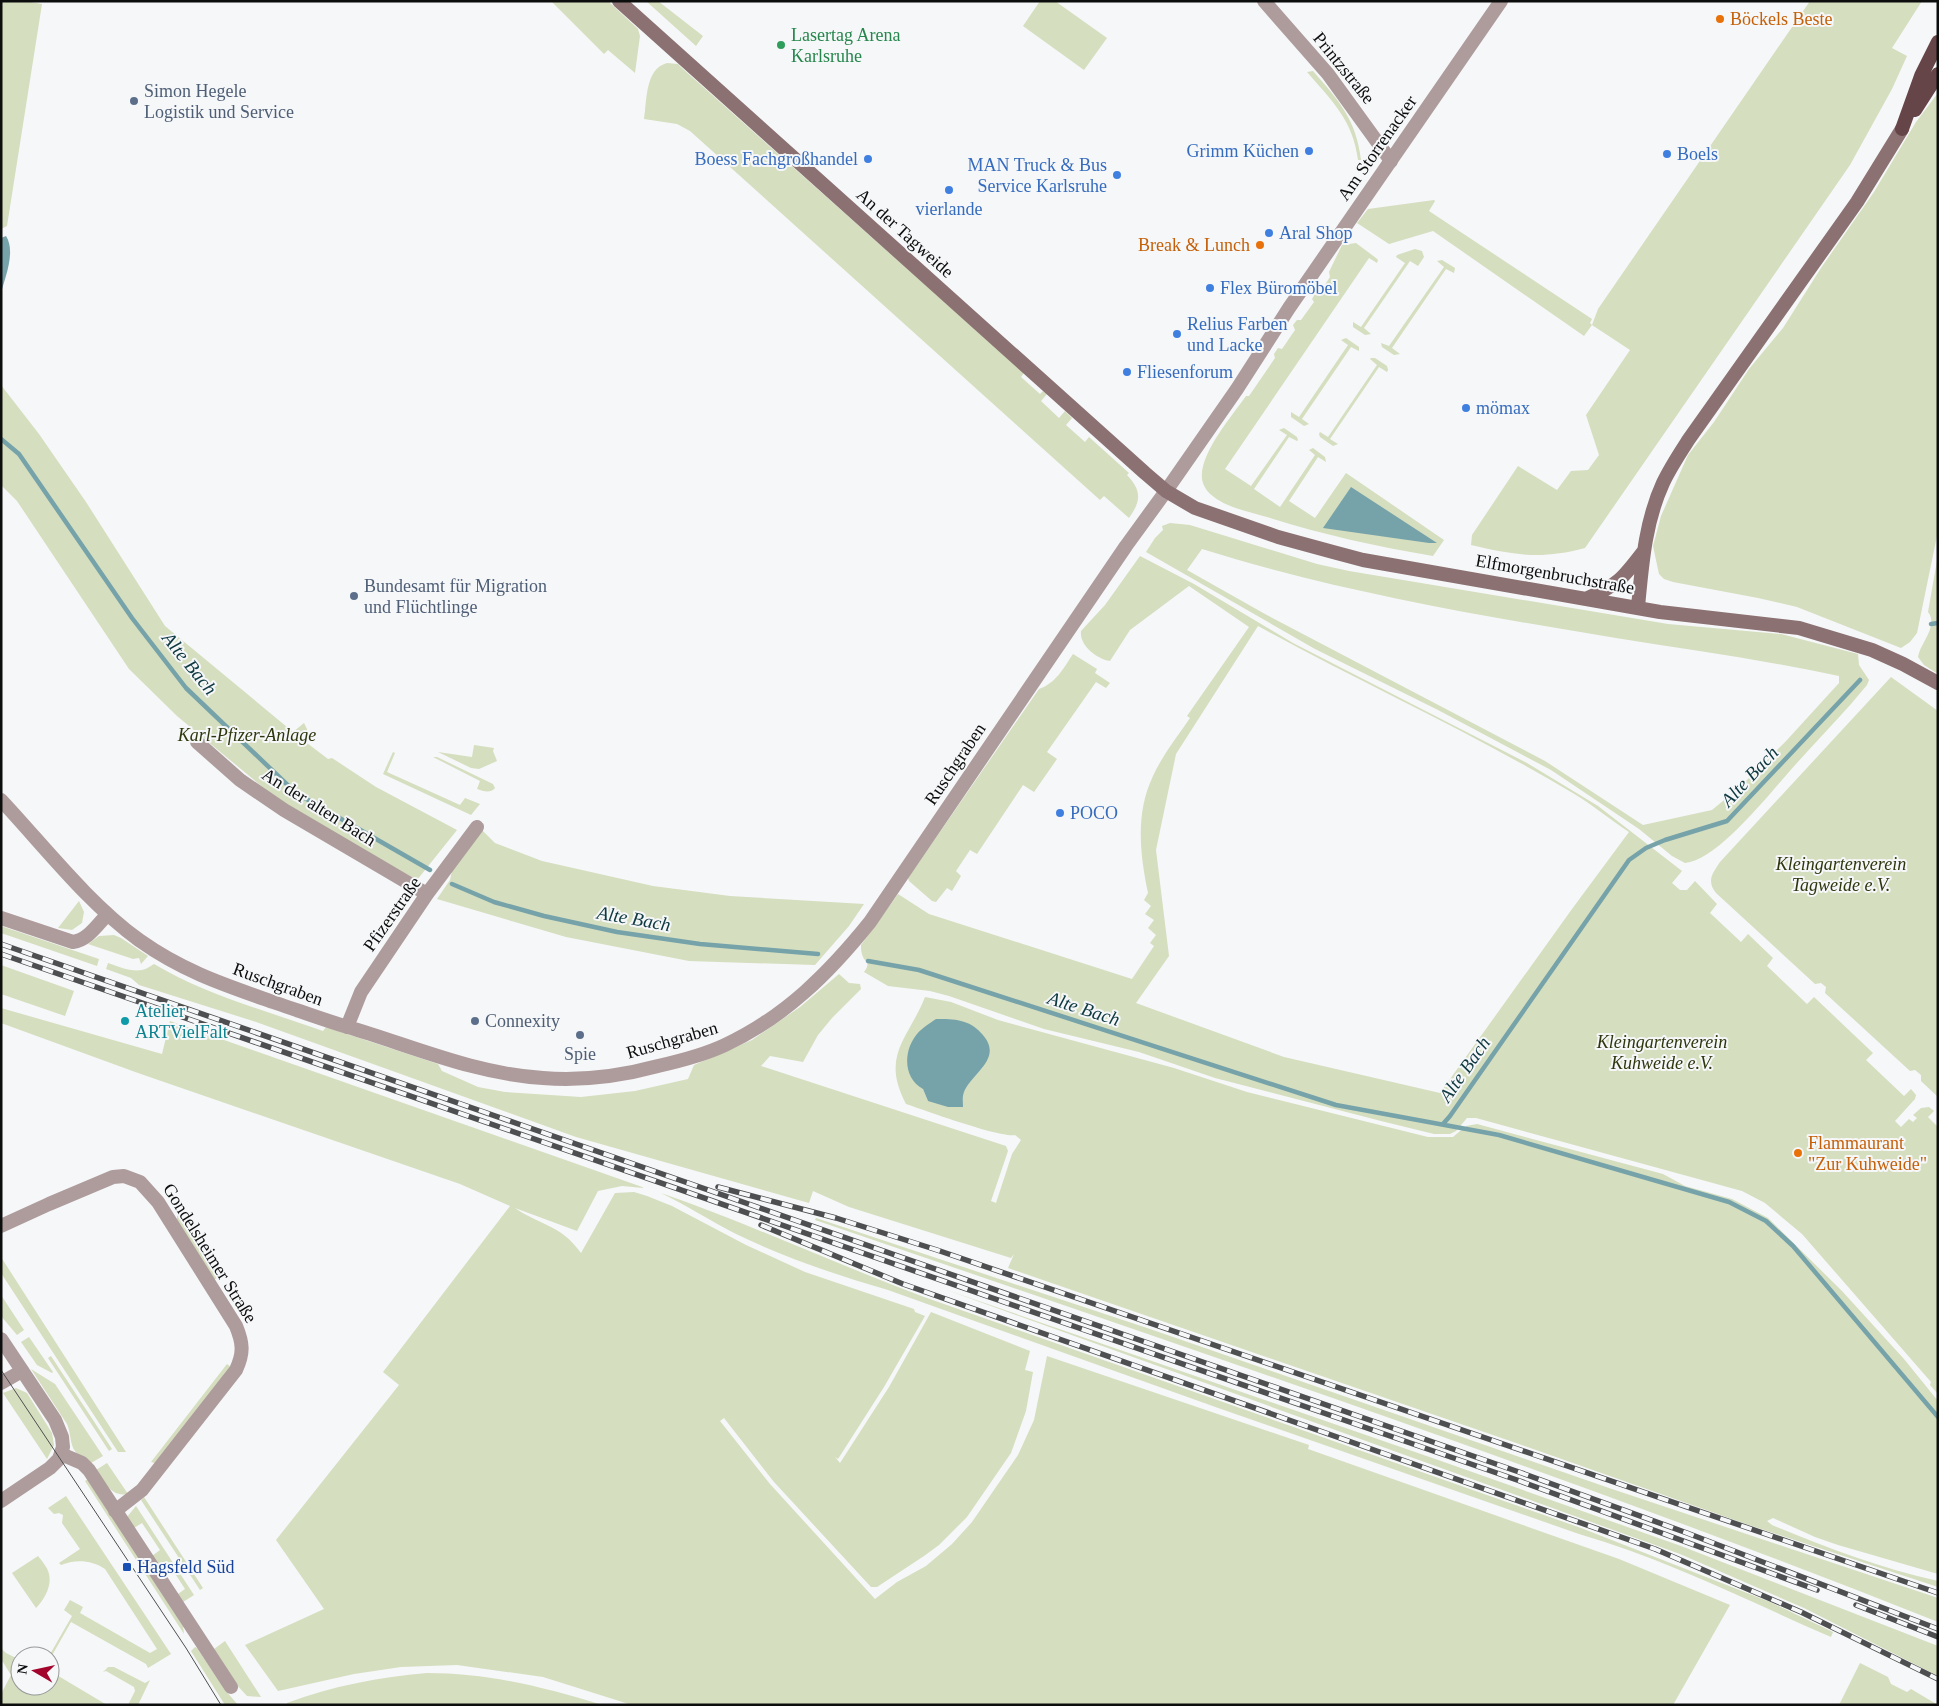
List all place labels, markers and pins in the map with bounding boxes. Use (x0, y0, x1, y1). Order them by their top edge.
place label: Böckels Beste (1730, 9, 1832, 29)
marker: Böckels Beste (1714, 13, 1726, 25)
place label: Lasertag Arena Karlsruhe (791, 25, 900, 66)
marker: Lasertag Arena Karlsruhe (775, 39, 787, 51)
place label: Simon Hegele Logistik und Service (144, 81, 294, 122)
marker: Simon Hegele Logistik und Service (128, 95, 140, 107)
place label: Grimm Küchen (1187, 141, 1299, 161)
place label: Boels (1677, 144, 1718, 164)
marker: Grimm Küchen (1303, 145, 1315, 157)
marker: Boels (1661, 148, 1673, 160)
place label: Boess Fachgroßhandel (695, 149, 858, 169)
marker: Boess Fachgroßhandel (862, 153, 874, 165)
place label: MAN Truck & Bus Service Karlsruhe (967, 155, 1107, 196)
marker: MAN Truck & Bus Service Karlsruhe (1111, 169, 1123, 181)
marker: vierlande (943, 184, 955, 196)
place label: vierlande (916, 199, 982, 219)
place label: Aral Shop (1279, 223, 1353, 243)
marker: Aral Shop (1263, 227, 1275, 239)
place label: Break & Lunch (1138, 235, 1250, 255)
marker: Break & Lunch (1254, 239, 1266, 251)
place label: Flex Büromöbel (1220, 278, 1338, 298)
marker: Flex Büromöbel (1204, 282, 1216, 294)
place label: Relius Farben und Lacke (1187, 314, 1288, 355)
marker: Relius Farben und Lacke (1171, 328, 1183, 340)
place label: Fliesenforum (1137, 362, 1233, 382)
marker: Fliesenforum (1121, 366, 1133, 378)
place label: mömax (1476, 398, 1530, 418)
marker: mömax (1460, 402, 1472, 414)
place label: Bundesamt für Migration und Flüchtlinge (364, 576, 547, 617)
marker: Bundesamt für Migration und Flüchtlinge (348, 590, 360, 602)
place label: POCO (1070, 803, 1118, 823)
marker: POCO (1054, 807, 1066, 819)
place label: Atelier ARTVielFalt (135, 1001, 228, 1042)
place label: Connexity (485, 1011, 560, 1031)
marker: Atelier ARTVielFalt (119, 1015, 131, 1027)
marker: Connexity (469, 1015, 481, 1027)
marker: Spie (574, 1029, 586, 1041)
place label: Spie (564, 1044, 596, 1064)
place label: Flammaurant "Zur Kuhweide" (1808, 1133, 1927, 1174)
marker: Flammaurant "Zur Kuhweide" (1792, 1147, 1804, 1159)
place label: Hagsfeld Süd (137, 1557, 235, 1577)
marker: Hagsfeld Süd (121, 1561, 133, 1573)

